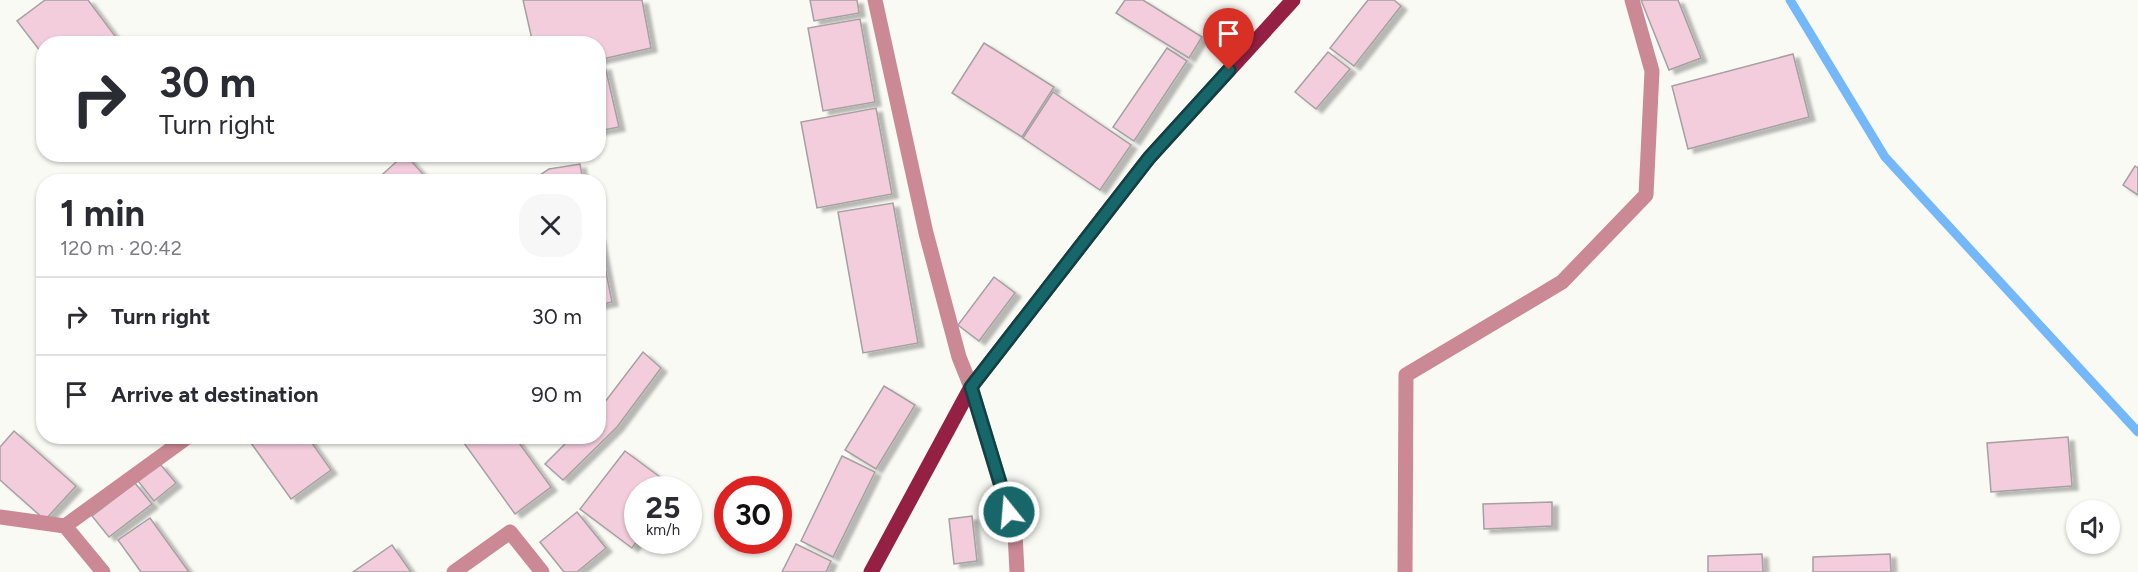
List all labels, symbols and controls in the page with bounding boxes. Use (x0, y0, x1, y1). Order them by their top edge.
pin (1203, 8, 1254, 70)
icon: arrive (1212, 17, 1245, 50)
text: 30 m (159, 57, 256, 108)
icon: right (60, 60, 138, 138)
text: Turn right (159, 108, 275, 141)
text: 1 min (60, 192, 145, 235)
button: close (519, 194, 582, 257)
text: 120 m · 20:42 (60, 236, 182, 260)
icon: right (60, 300, 93, 333)
text: Turn right (111, 303, 210, 330)
text: 30 m (532, 303, 582, 330)
icon: arrive (60, 378, 93, 411)
text: Arrive at destination (111, 381, 319, 408)
text: 90 m (531, 381, 582, 408)
speed limit sign: 30 (714, 476, 792, 554)
position arrow (977, 480, 1041, 544)
text: 25 (646, 489, 680, 526)
map controls (2066, 500, 2120, 554)
button: sound (2066, 500, 2120, 554)
text: km/h (646, 521, 680, 539)

